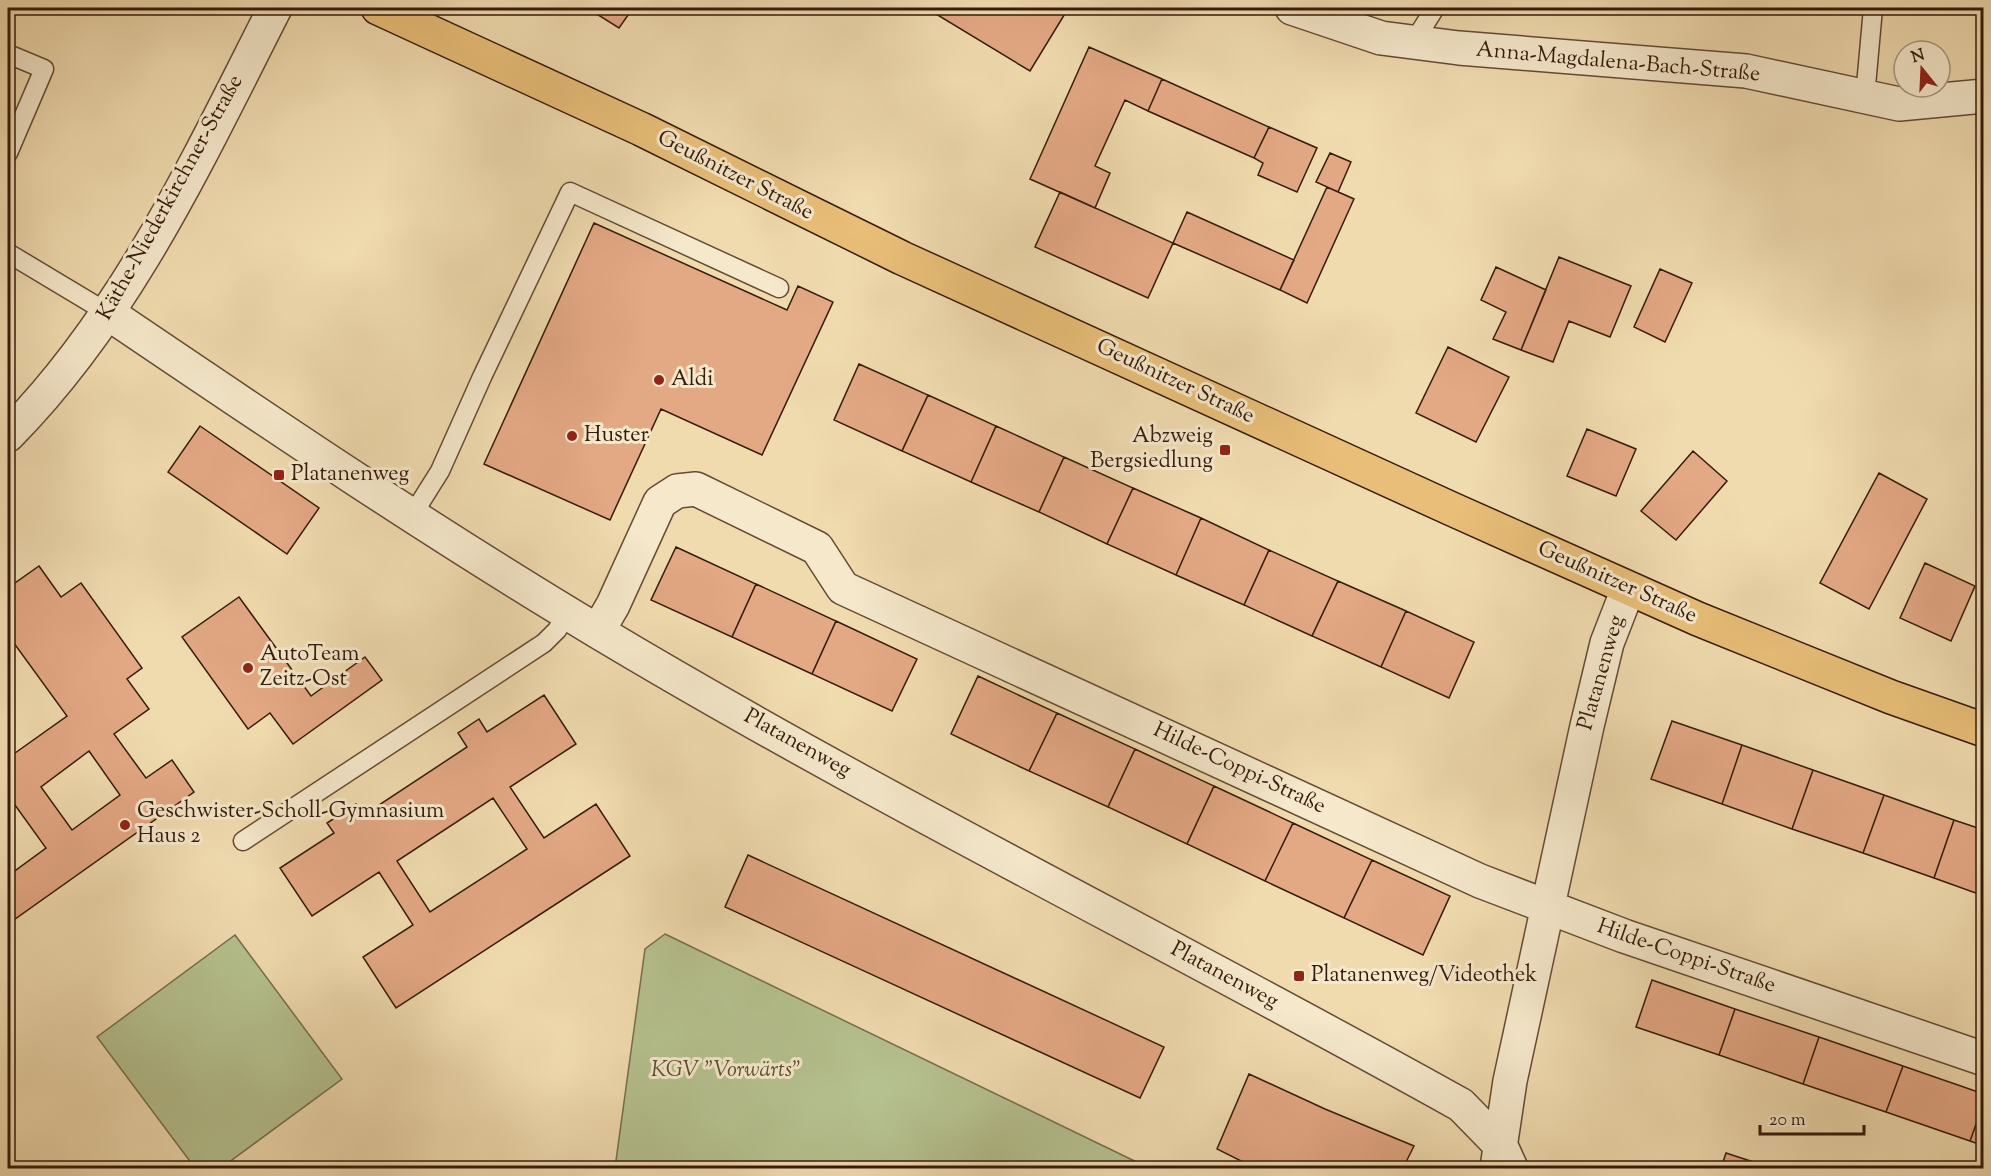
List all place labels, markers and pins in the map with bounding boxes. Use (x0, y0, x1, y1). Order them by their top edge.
place label: Aldi (671, 364, 713, 396)
marker: Aldi (652, 373, 666, 387)
place label: Huster (584, 420, 649, 452)
place label: Abzweig Bergsiedlung (1090, 421, 1213, 478)
marker: Huster (565, 429, 579, 443)
marker: Abzweig Bergsiedlung (1218, 443, 1232, 457)
place label: Platanenweg (291, 459, 410, 491)
marker: Platanenweg (272, 468, 286, 482)
place label: AutoTeam Zeitz-Ost (260, 639, 360, 696)
marker: AutoTeam Zeitz-Ost (241, 661, 255, 675)
place label: Geschwister-Scholl-Gymnasium Haus 2 (137, 796, 444, 853)
marker: Geschwister-Scholl-Gymnasium Haus 2 (118, 818, 132, 832)
place label: Platanenweg/Videothek (1311, 960, 1537, 992)
marker: Platanenweg/Videothek (1292, 969, 1306, 983)

